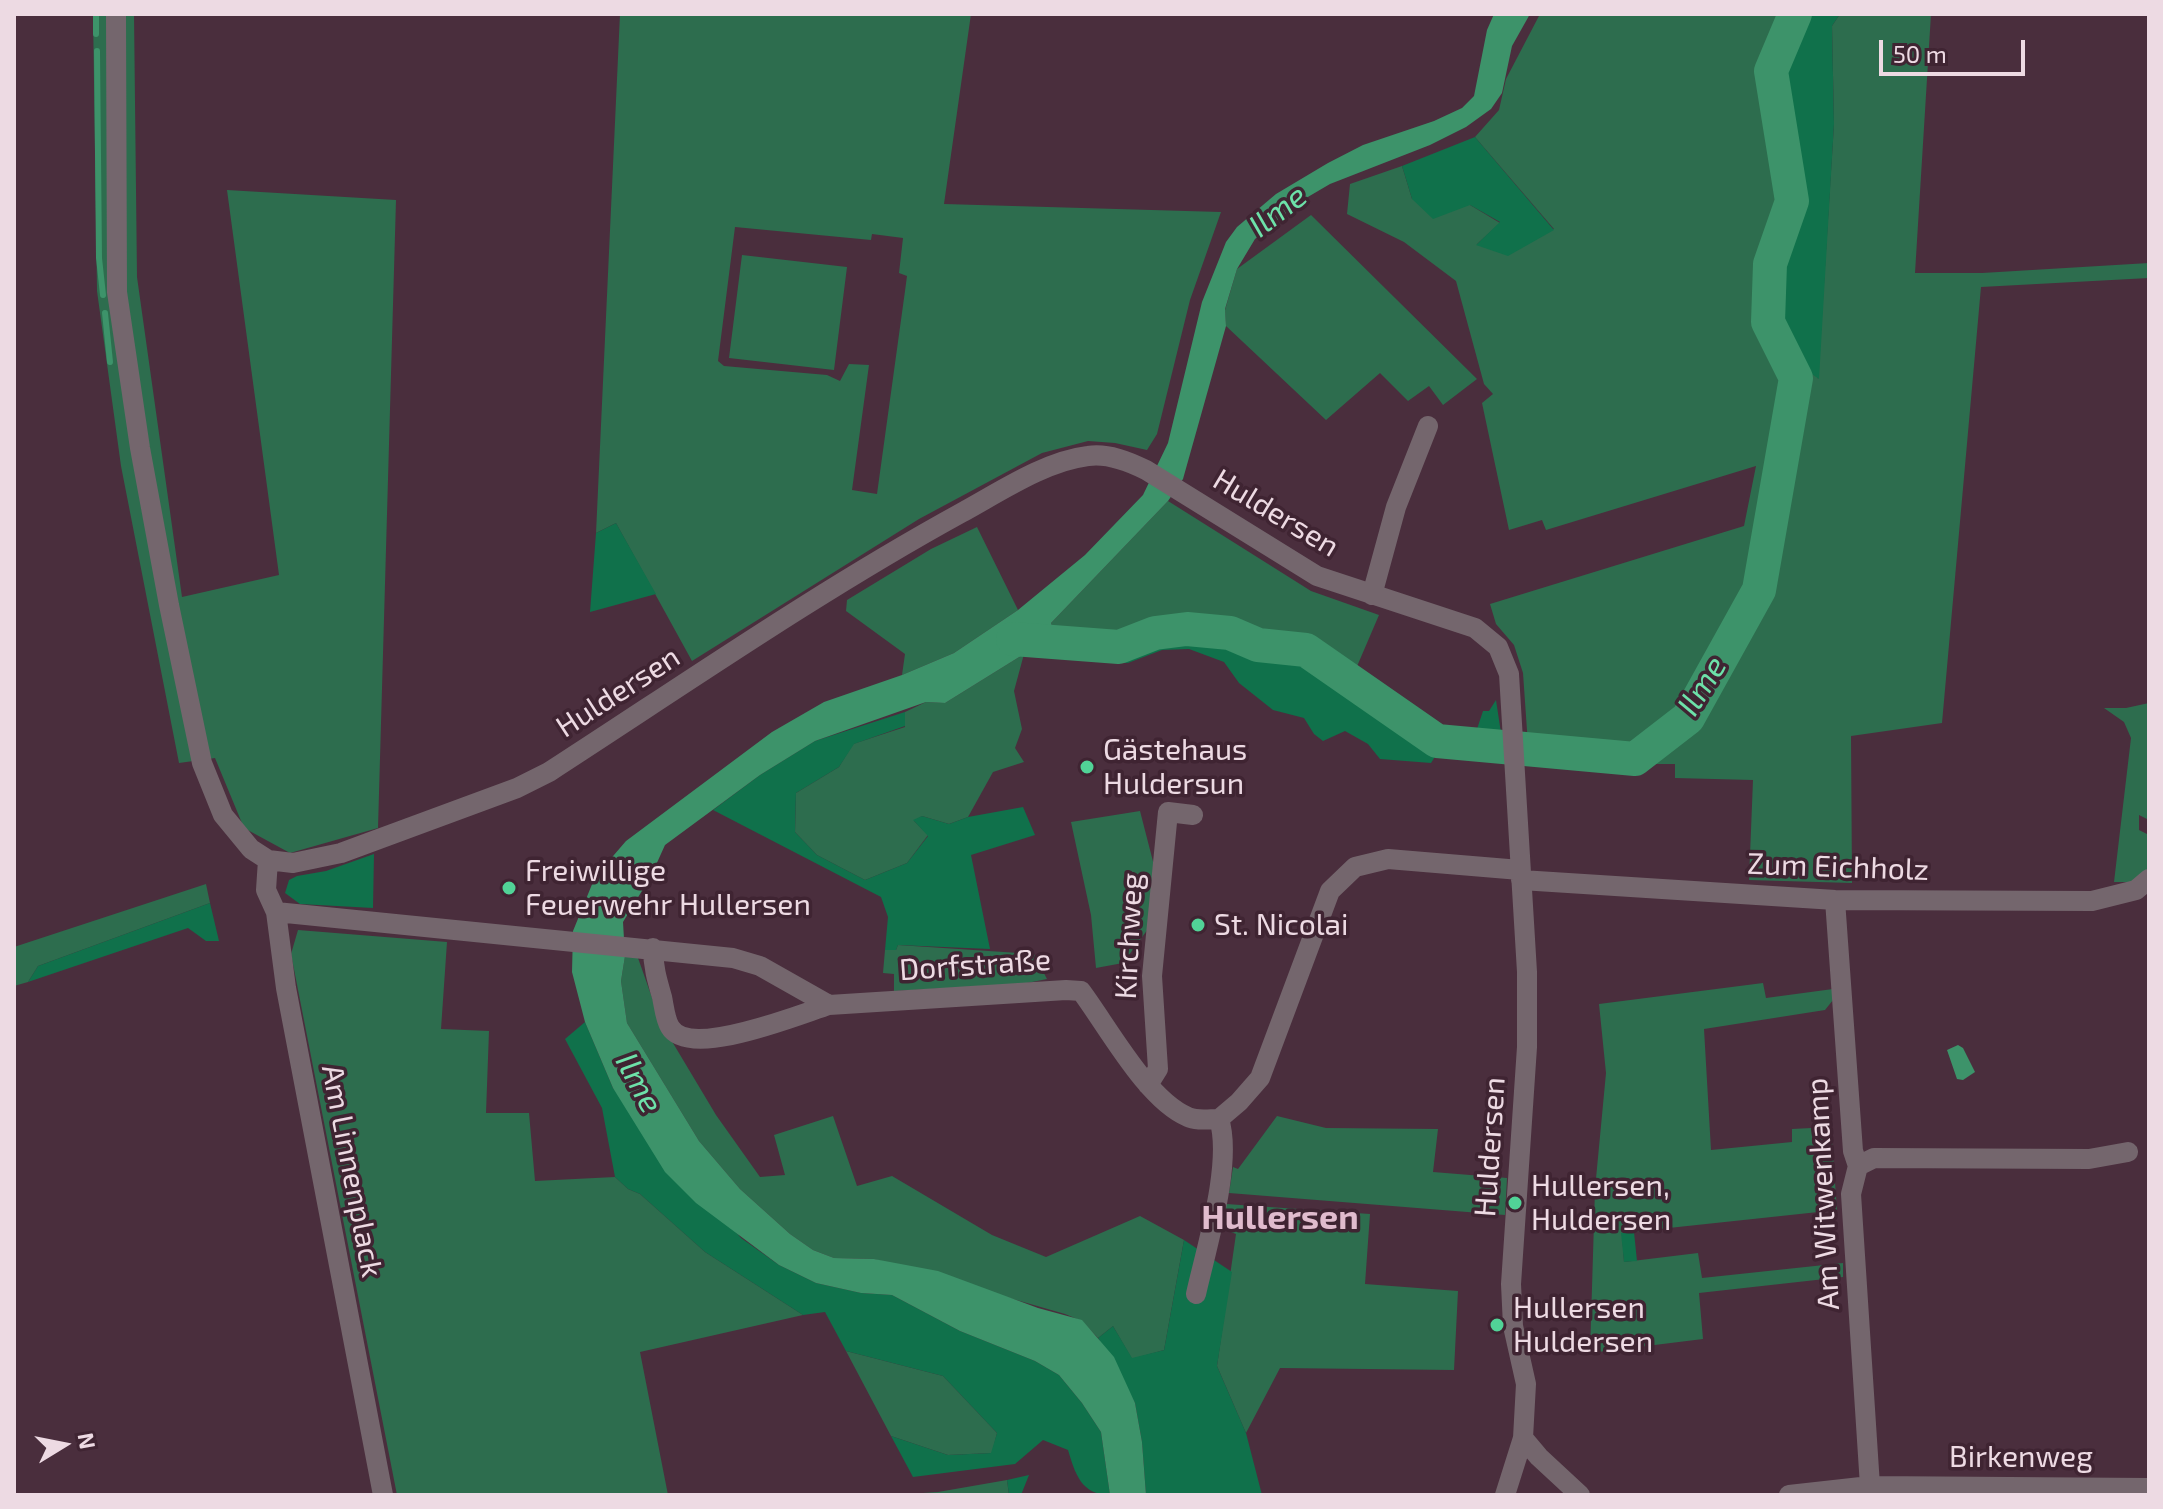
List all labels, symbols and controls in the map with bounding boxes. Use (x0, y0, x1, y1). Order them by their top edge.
scale bar (1883, 24, 2029, 74)
text: 50 m (1893, 39, 1947, 68)
water label: Ilme (1241, 177, 1315, 245)
street label: Huldersen (1207, 461, 1345, 565)
street label: Huldersen (549, 639, 687, 745)
water label: Ilme (1669, 649, 1735, 723)
place label: Gästehaus Huldersun (1103, 732, 1247, 802)
marker: Gästehaus Huldersun (1078, 758, 1096, 776)
street label: Zum Eichholz (1746, 846, 1930, 888)
place label: Freiwillige Feuerwehr Hullersen (525, 853, 811, 924)
street label: Kirchweg (1108, 872, 1150, 1000)
marker: Freiwillige Feuerwehr Hullersen (500, 879, 518, 897)
place label: St. Nicolai (1214, 907, 1349, 943)
marker: St. Nicolai (1189, 916, 1207, 934)
street label: Dorfstraße (898, 942, 1052, 988)
water label: Ilme (607, 1046, 671, 1120)
street label: Am Linnenplack (314, 1062, 390, 1280)
street label: Huldersen (1467, 1076, 1513, 1218)
street label: Am Witwenkamp (1799, 1077, 1847, 1311)
place label: Hullersen, Huldersen (1531, 1168, 1671, 1238)
marker: Hullersen, Huldersen (1506, 1194, 1524, 1212)
district label: Hullersen (1201, 1198, 1359, 1238)
place label: Hullersen Huldersen (1513, 1290, 1653, 1360)
marker: Hullersen Huldersen (1488, 1316, 1506, 1334)
north arrow (24, 1405, 104, 1485)
text: N (73, 1431, 102, 1451)
street label: Birkenweg (1949, 1439, 2093, 1475)

